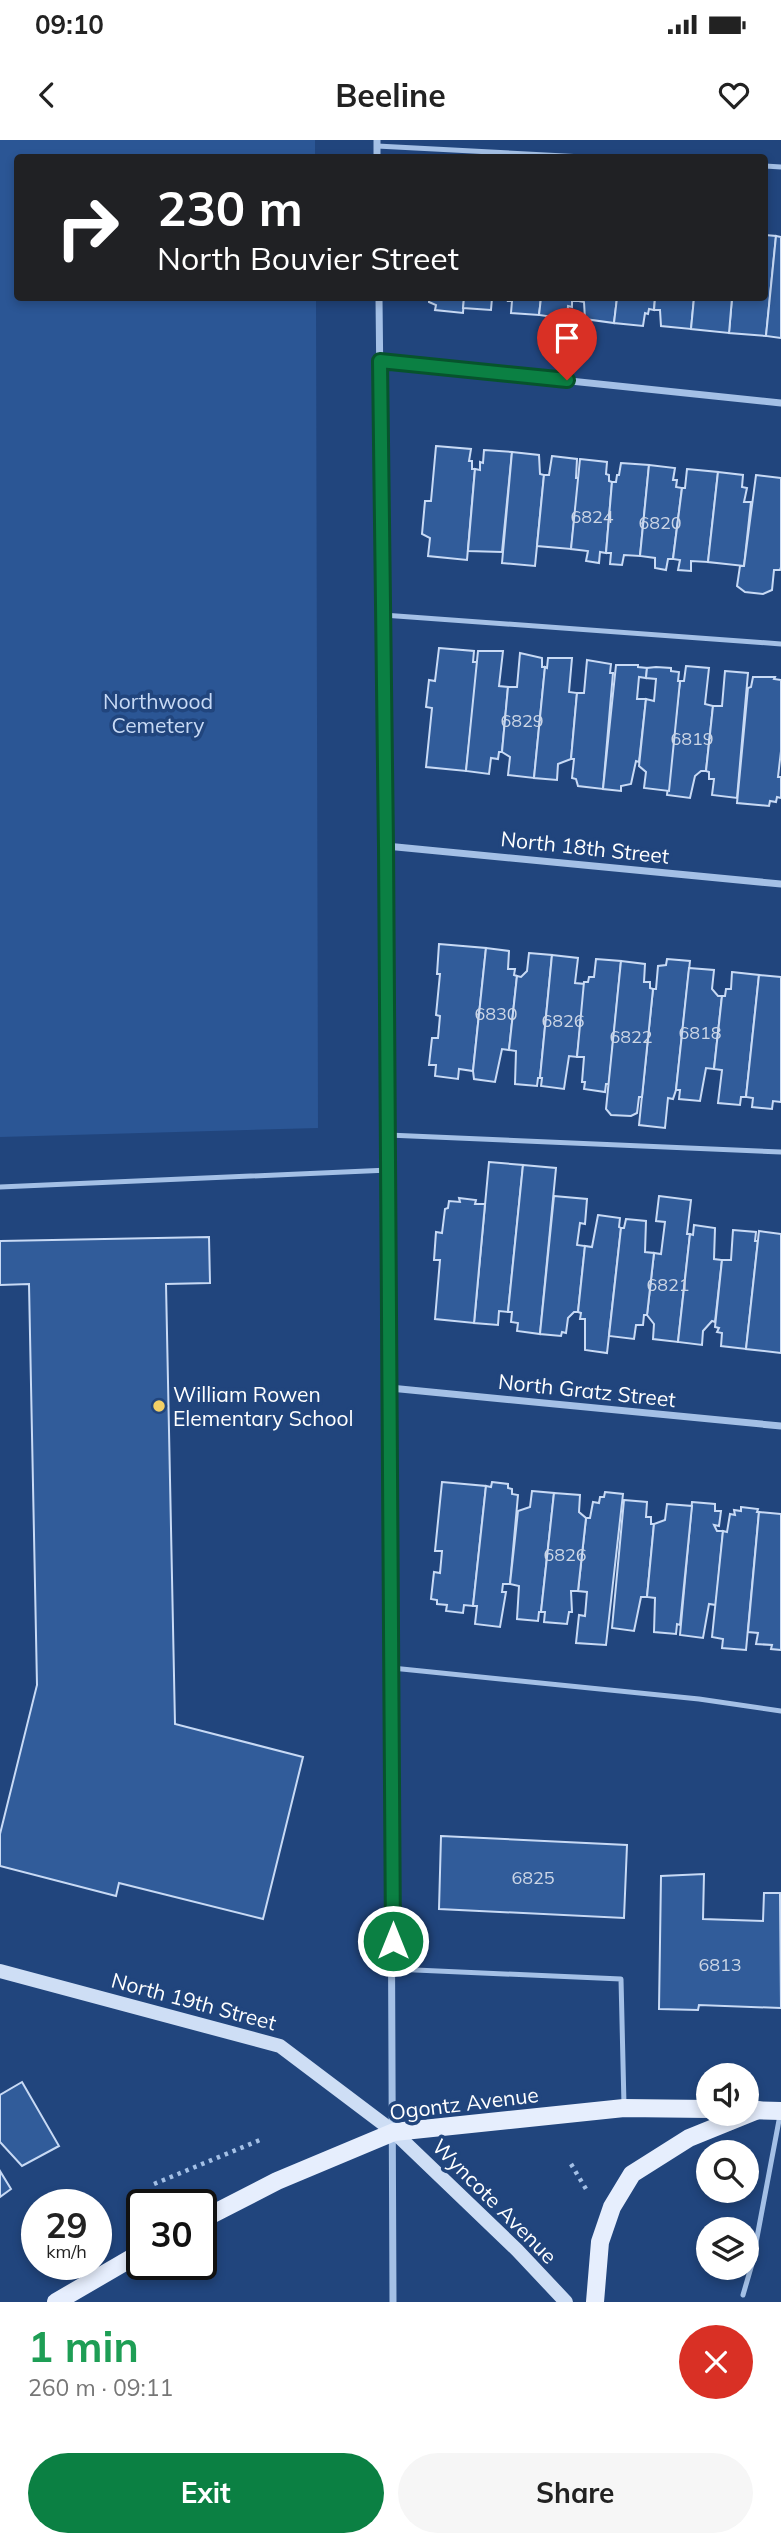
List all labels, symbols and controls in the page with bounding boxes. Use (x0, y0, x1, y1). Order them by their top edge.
text: 09:10 (35, 8, 104, 41)
text: Beeline (335, 75, 446, 115)
icon: back (28, 76, 66, 114)
icon: heart (715, 76, 753, 114)
text: 230 m (157, 177, 303, 238)
icon: right (42, 182, 133, 273)
text: North Bouvier Street (157, 238, 459, 278)
pin (537, 308, 597, 380)
icon: arrive (548, 319, 586, 357)
house number: 6824 (570, 505, 614, 528)
house number: 6820 (638, 511, 682, 534)
park label: Northwood Cemetery (103, 688, 213, 738)
house number: 6829 (500, 709, 544, 732)
house number: 6819 (670, 727, 714, 750)
street label: North 18th Street (499, 825, 671, 869)
house number: 6830 (474, 1002, 518, 1025)
house number: 6826 (541, 1009, 585, 1032)
house number: 6818 (678, 1021, 722, 1044)
house number: 6822 (609, 1025, 653, 1048)
house number: 6821 (646, 1273, 690, 1296)
street label: North Gratz Street (497, 1368, 677, 1412)
place label: William Rowen Elementary School (173, 1381, 354, 1431)
marker: William Rowen Elementary School (151, 1398, 167, 1414)
house number: 6826 (543, 1543, 587, 1566)
house number: 6825 (511, 1866, 555, 1889)
position arrow (356, 1904, 430, 1978)
house number: 6813 (698, 1953, 742, 1976)
street label: North 19th Street (109, 1967, 279, 2035)
map controls (696, 2063, 759, 2280)
button: sound (696, 2063, 759, 2126)
street label: Ogontz Avenue (388, 2081, 540, 2125)
street label: Wyncote Avenue (427, 2133, 563, 2269)
button: search (696, 2140, 759, 2203)
speed limit sign: 30 (126, 2189, 217, 2280)
text: 29 (45, 2203, 88, 2247)
button: layers (696, 2217, 759, 2280)
text: km/h (46, 2240, 87, 2263)
text: 1 min (28, 2320, 139, 2373)
button: close (679, 2325, 753, 2399)
text: 260 m · 09:11 (28, 2373, 173, 2402)
button: Exit (28, 2453, 384, 2533)
button: Share (398, 2453, 753, 2533)

